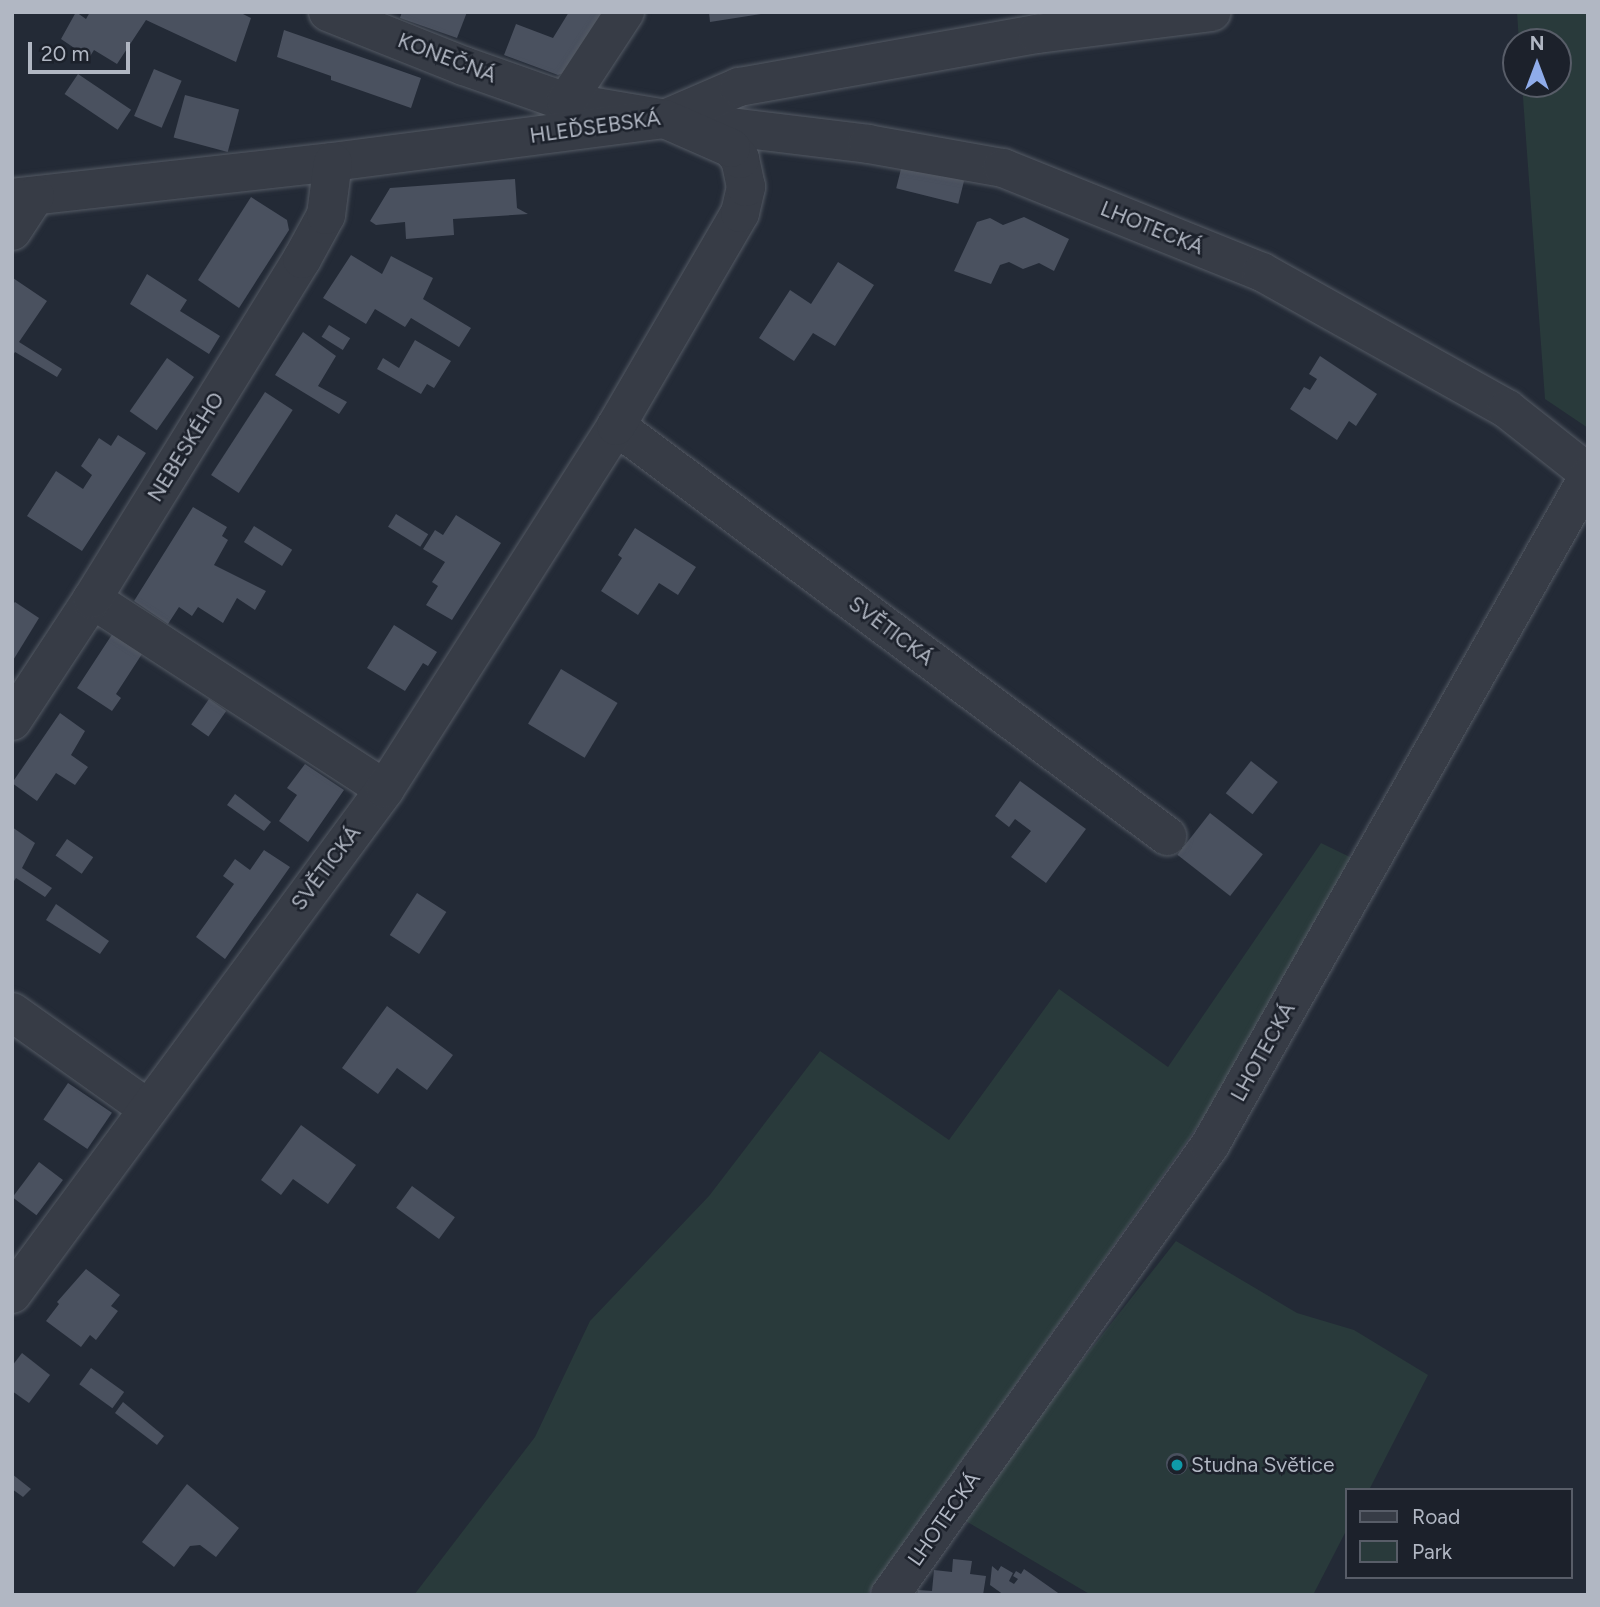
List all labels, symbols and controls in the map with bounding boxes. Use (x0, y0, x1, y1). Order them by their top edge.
scale bar (32, 28, 133, 72)
street label: KONEČNÁ (394, 28, 500, 88)
north arrow (1502, 28, 1572, 98)
text: N (1530, 32, 1544, 55)
text: 20 m (41, 41, 89, 66)
street label: HLEĎSEBSKÁ (528, 105, 662, 149)
street label: LHOTECKÁ (1097, 196, 1207, 260)
street label: NEBESKÉHO (142, 388, 230, 506)
street label: SVĚTICKÁ (844, 591, 938, 671)
street label: SVĚTICKÁ (286, 821, 366, 915)
street label: LHOTECKÁ (1226, 998, 1300, 1106)
place label: Studna Světice (1191, 1452, 1334, 1478)
marker: Studna Světice (1169, 1457, 1185, 1473)
street label: LHOTECKÁ (902, 1467, 986, 1571)
legend (1344, 1488, 1572, 1579)
text: Road (1412, 1504, 1460, 1529)
text: Park (1412, 1539, 1452, 1564)

